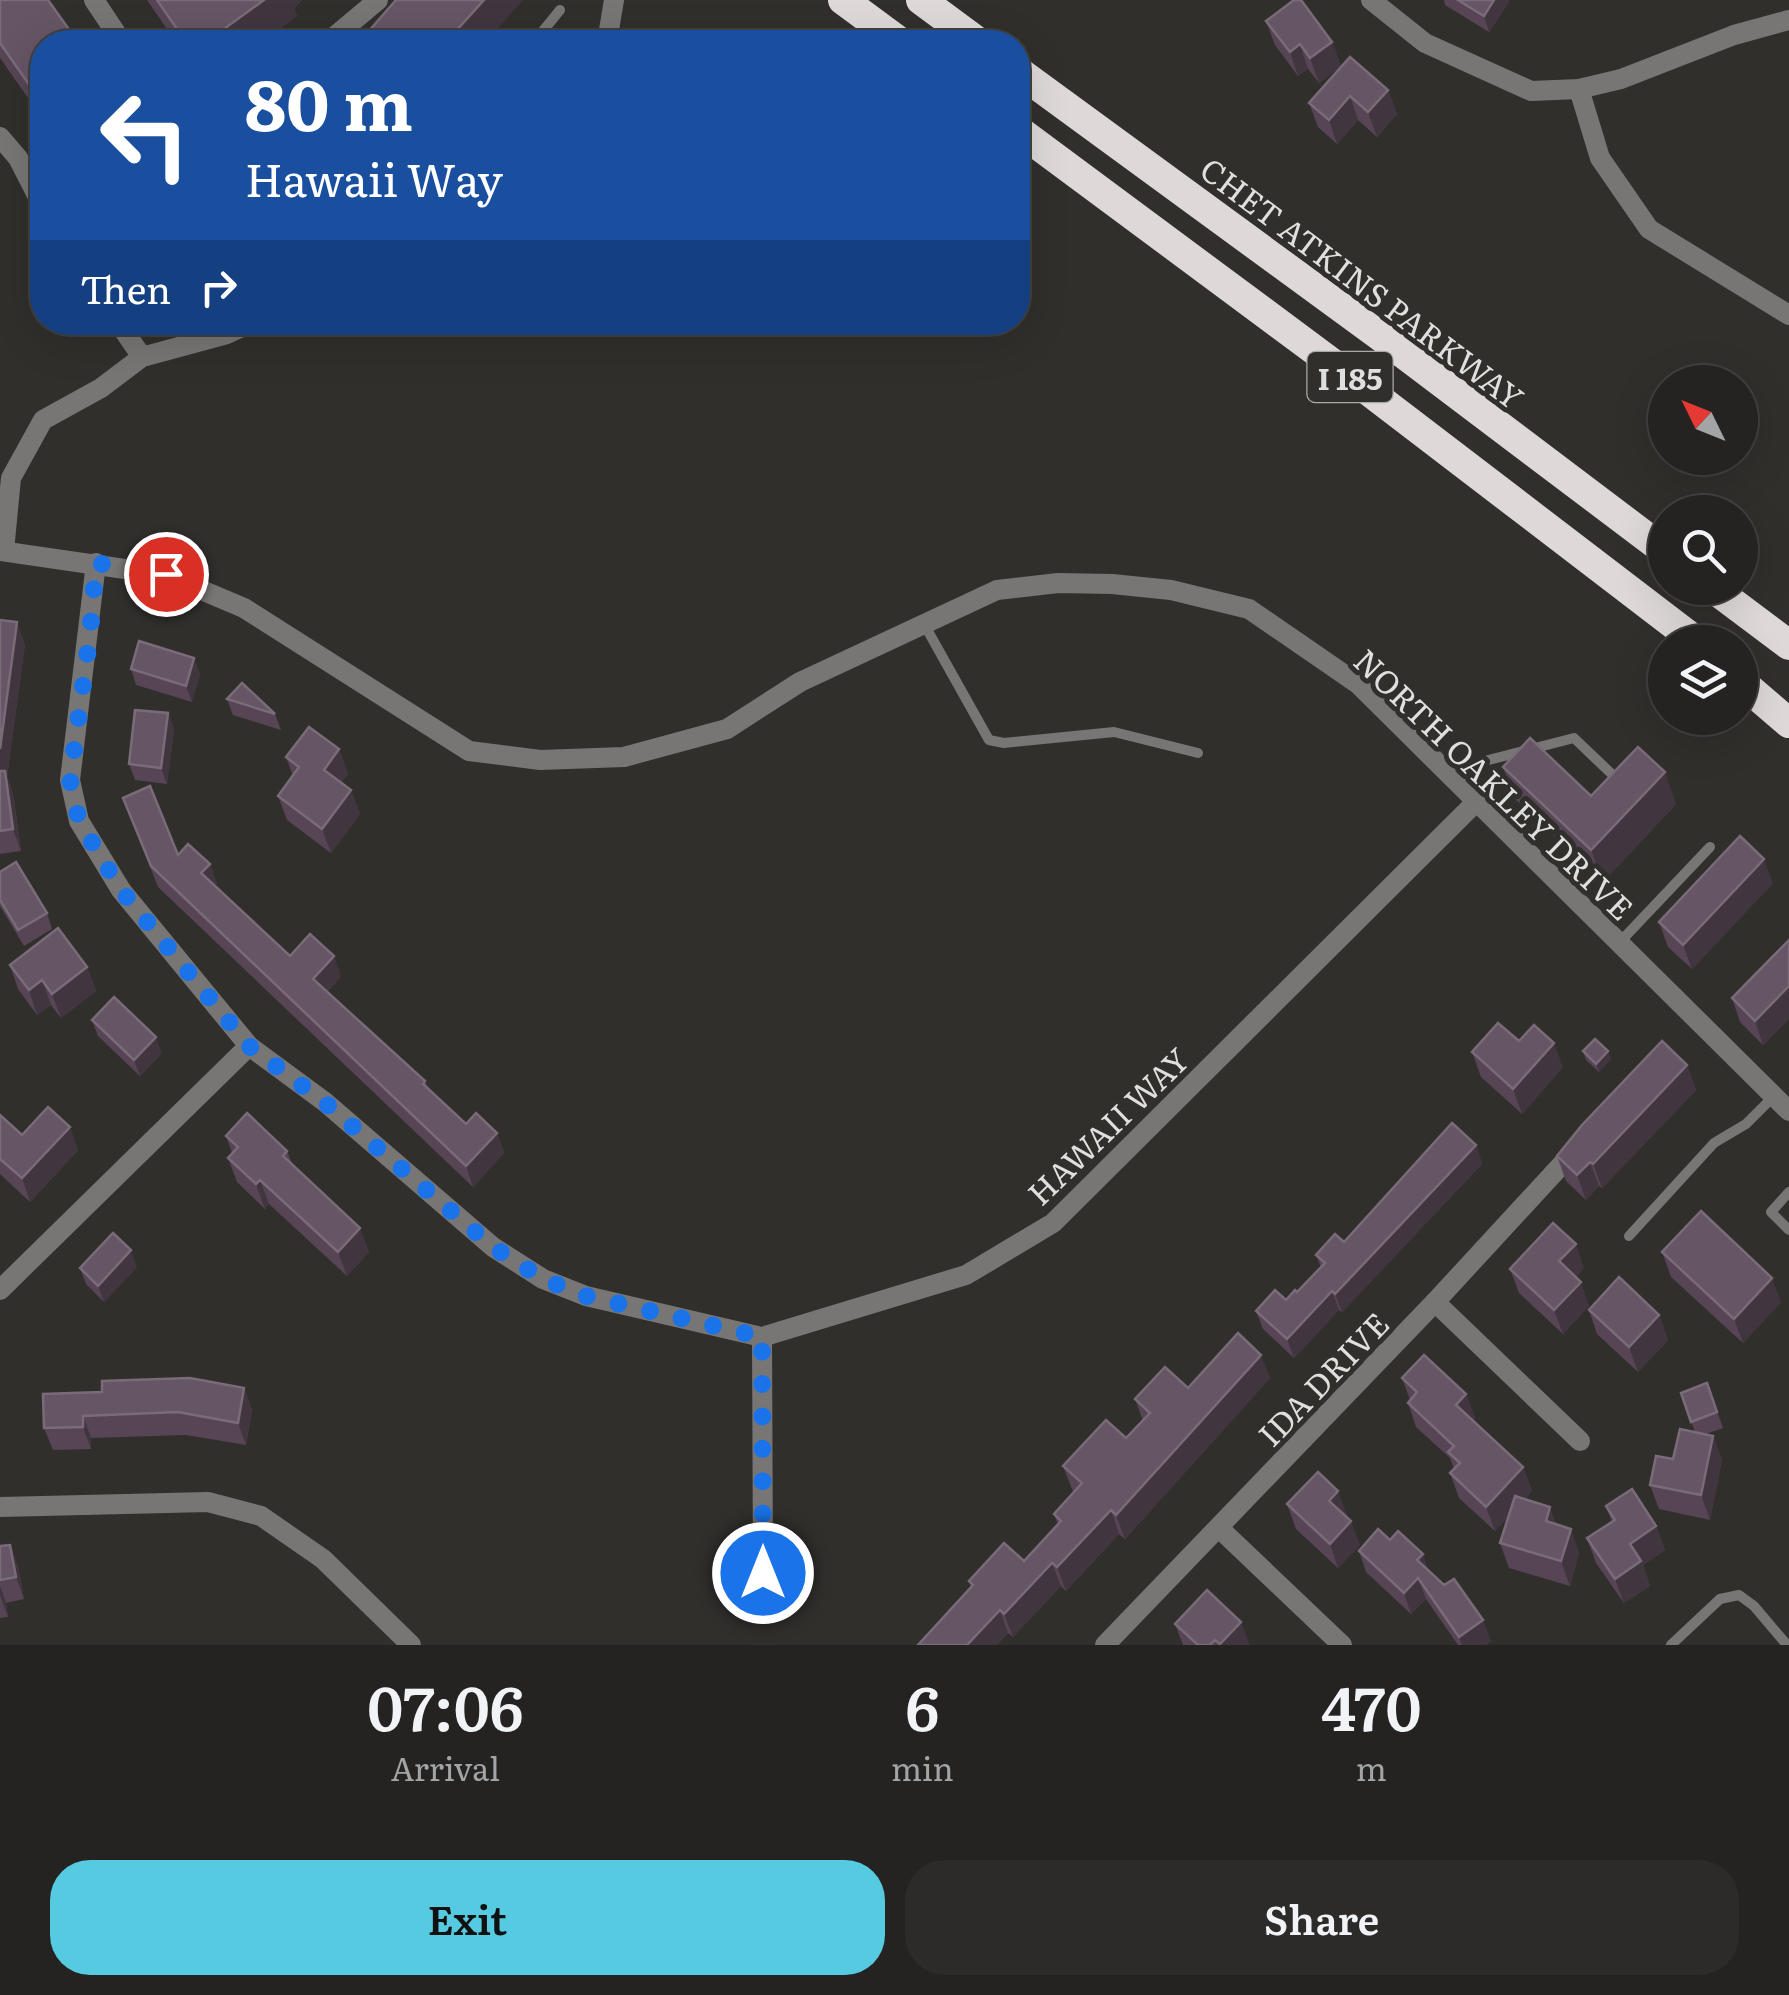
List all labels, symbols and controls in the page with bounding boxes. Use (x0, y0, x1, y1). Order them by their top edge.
text: 80 m (245, 49, 413, 153)
icon: left (80, 70, 210, 200)
text: Hawaii Way (245, 144, 503, 211)
street label: CHET ATKINS PARKWAY (1191, 144, 1535, 420)
text: Then (80, 259, 171, 316)
icon: right (191, 260, 246, 315)
road number: I 185 (1308, 352, 1392, 402)
north arrow (1648, 365, 1758, 475)
map controls (1648, 365, 1758, 735)
button: search (1648, 495, 1758, 605)
pin (124, 532, 209, 617)
icon: arrive (139, 547, 194, 602)
button: layers (1648, 625, 1758, 735)
street label: NORTH OAKLEY DRIVE (1344, 636, 1646, 930)
street label: HAWAII WAY (1015, 1035, 1199, 1215)
street label: IDA DRIVE (1245, 1300, 1399, 1456)
position arrow (711, 1521, 815, 1625)
text: 07:06 (367, 1660, 524, 1749)
text: 6 (905, 1660, 939, 1749)
text: 470 (1321, 1660, 1422, 1749)
text: Arrival (391, 1743, 500, 1791)
text: min (891, 1743, 954, 1791)
text: m (1356, 1743, 1387, 1791)
button: Exit (50, 1860, 885, 1975)
button: Share (905, 1860, 1739, 1975)

